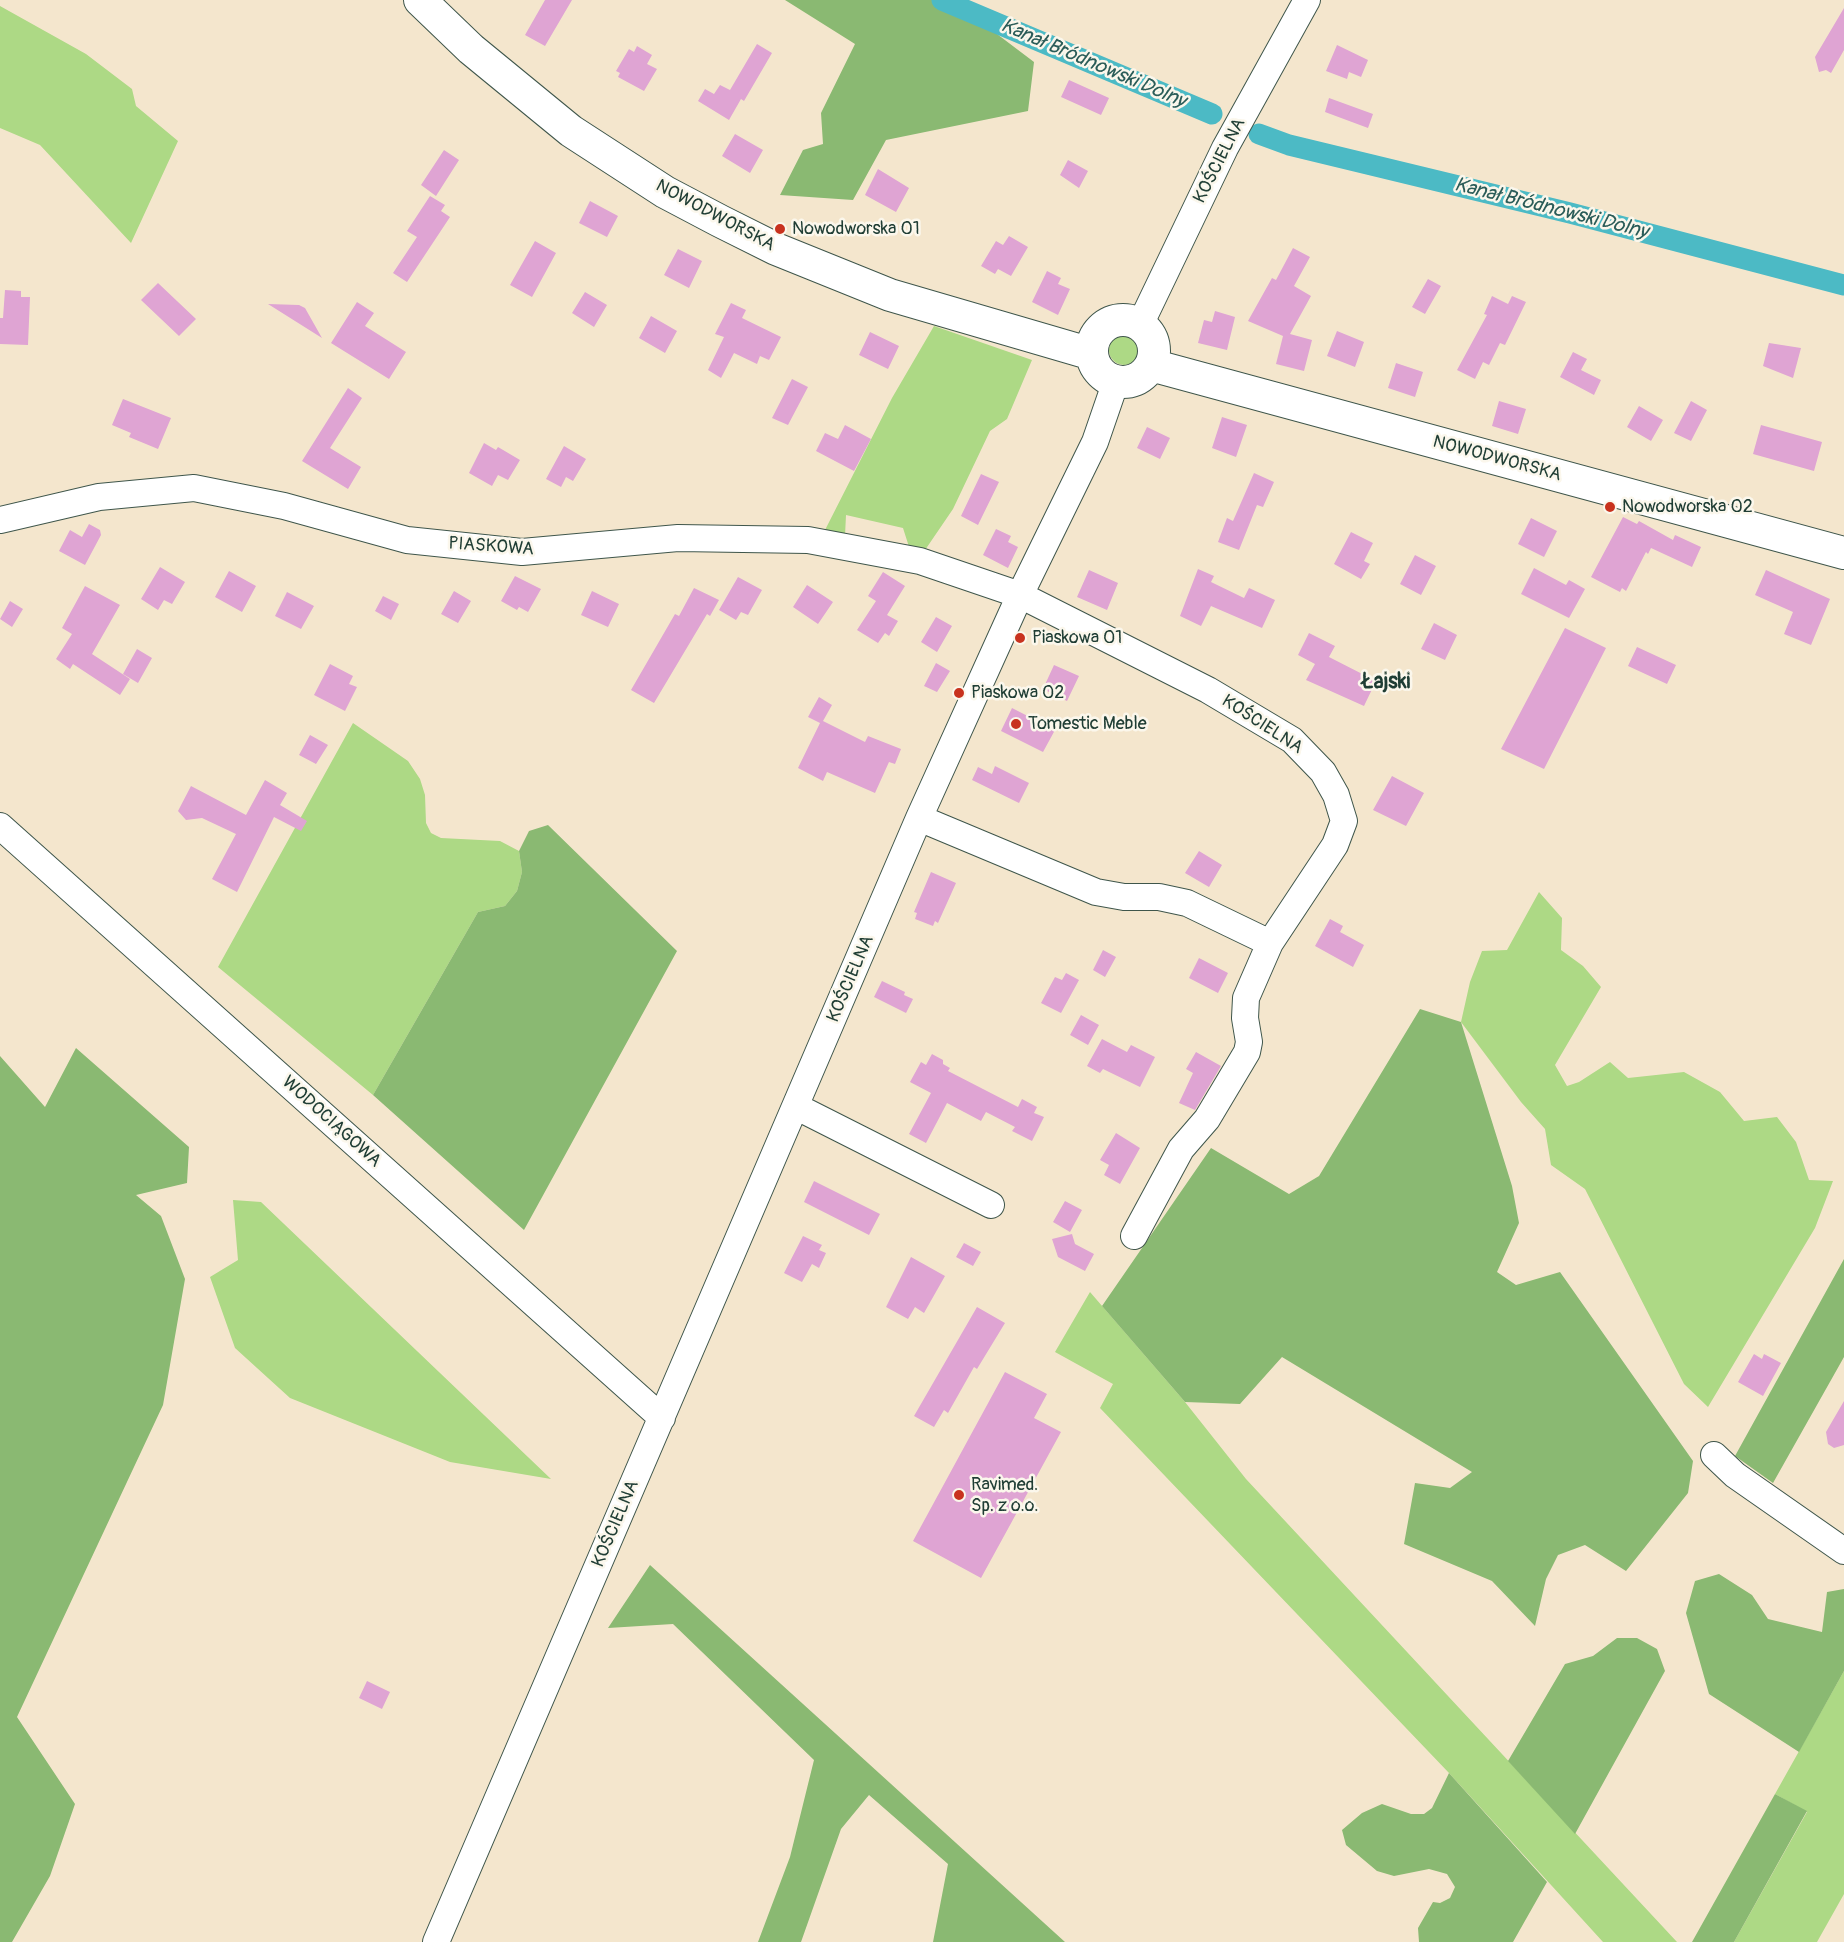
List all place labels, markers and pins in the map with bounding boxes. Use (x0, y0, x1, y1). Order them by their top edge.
place label: Nowodworska 01 (792, 218, 920, 240)
marker: Nowodworska 01 (773, 222, 787, 236)
place label: Nowodworska 02 (1622, 496, 1753, 518)
marker: Nowodworska 02 (1603, 500, 1617, 514)
place label: Piaskowa 01 (1032, 627, 1122, 649)
marker: Piaskowa 01 (1013, 631, 1027, 645)
place label: Piaskowa 02 (971, 682, 1064, 704)
marker: Piaskowa 02 (952, 686, 966, 700)
place label: Tomestic Meble (1028, 713, 1147, 735)
marker: Tomestic Meble (1009, 717, 1023, 731)
place label: Ravimed. Sp. z o.o. (971, 1474, 1038, 1516)
marker: Ravimed. Sp. z o.o. (952, 1488, 966, 1502)

